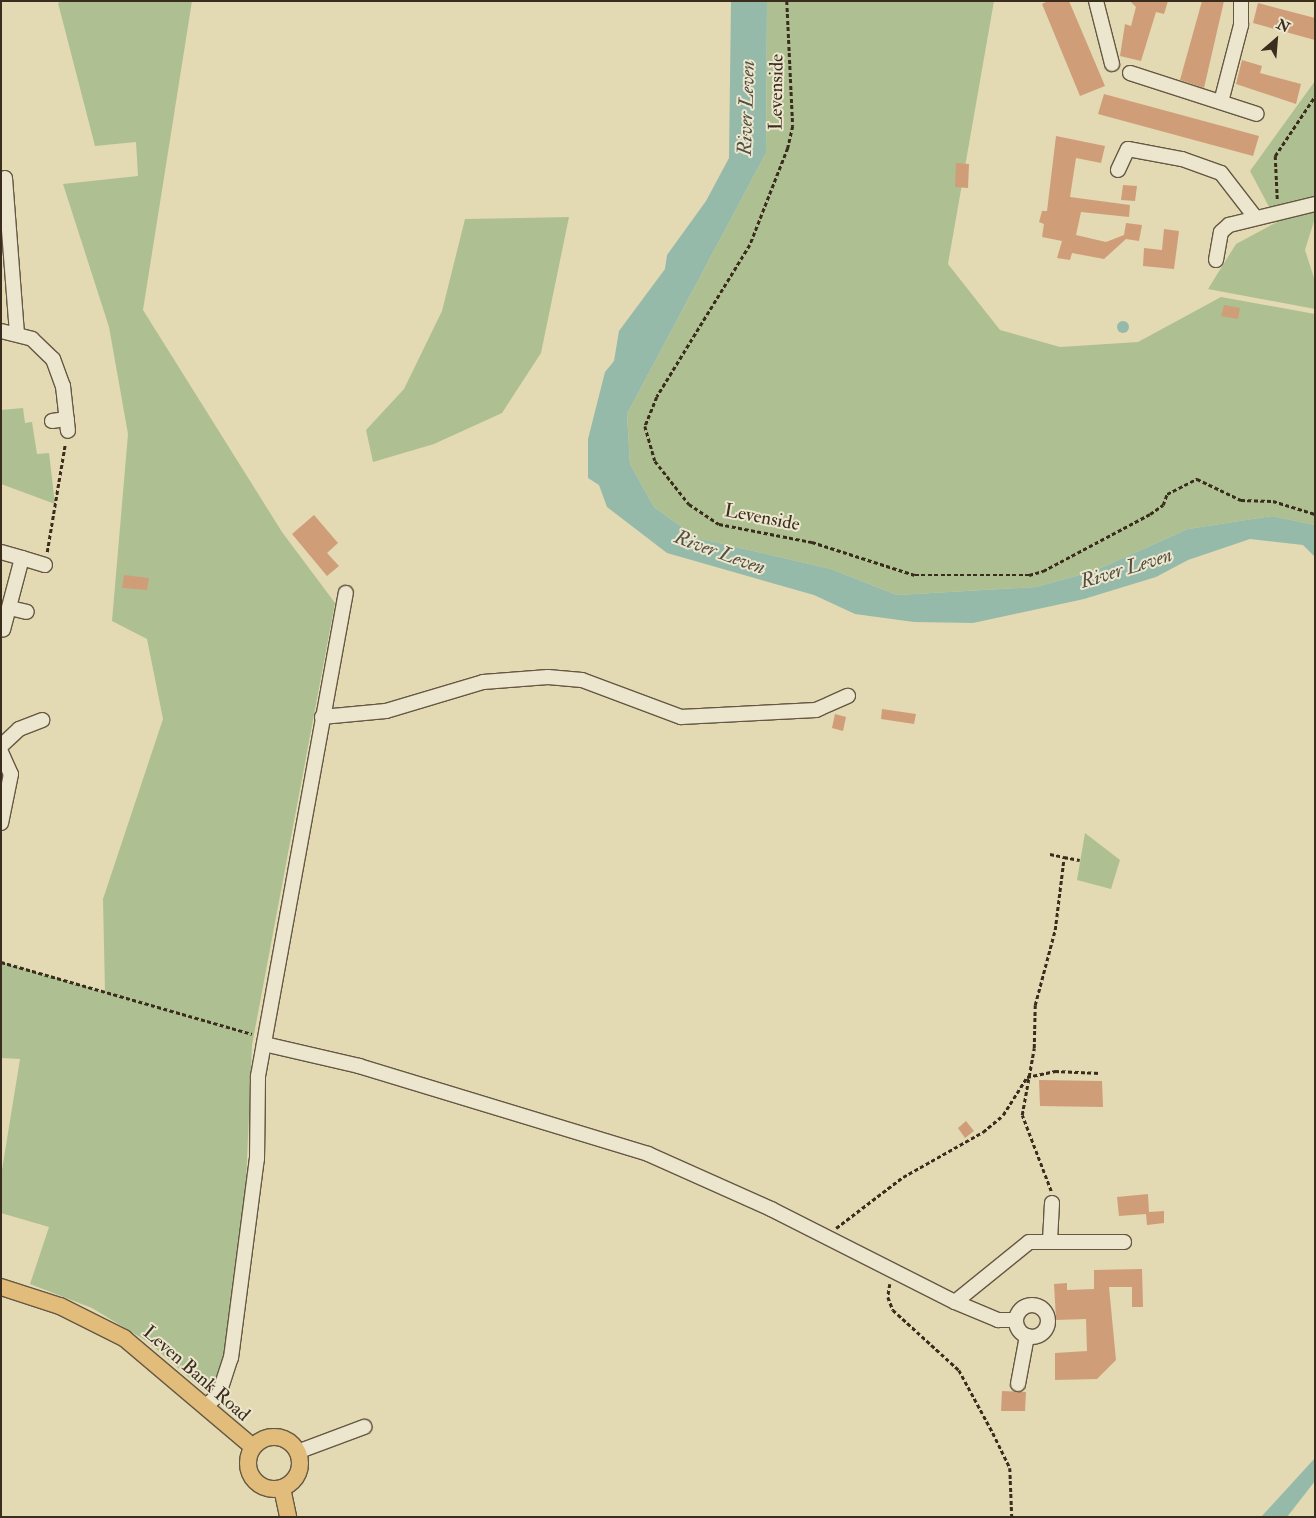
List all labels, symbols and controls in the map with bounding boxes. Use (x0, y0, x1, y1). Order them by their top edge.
north arrow (1251, 15, 1301, 65)
text: N (1274, 16, 1292, 37)
street label: Levenside (765, 54, 789, 130)
water label: River Leven (732, 60, 760, 156)
street label: Levenside (722, 500, 802, 536)
water label: River Leven (671, 524, 769, 580)
water label: River Leven (1077, 543, 1175, 593)
street label: Leven Bank Road (138, 1321, 254, 1427)

